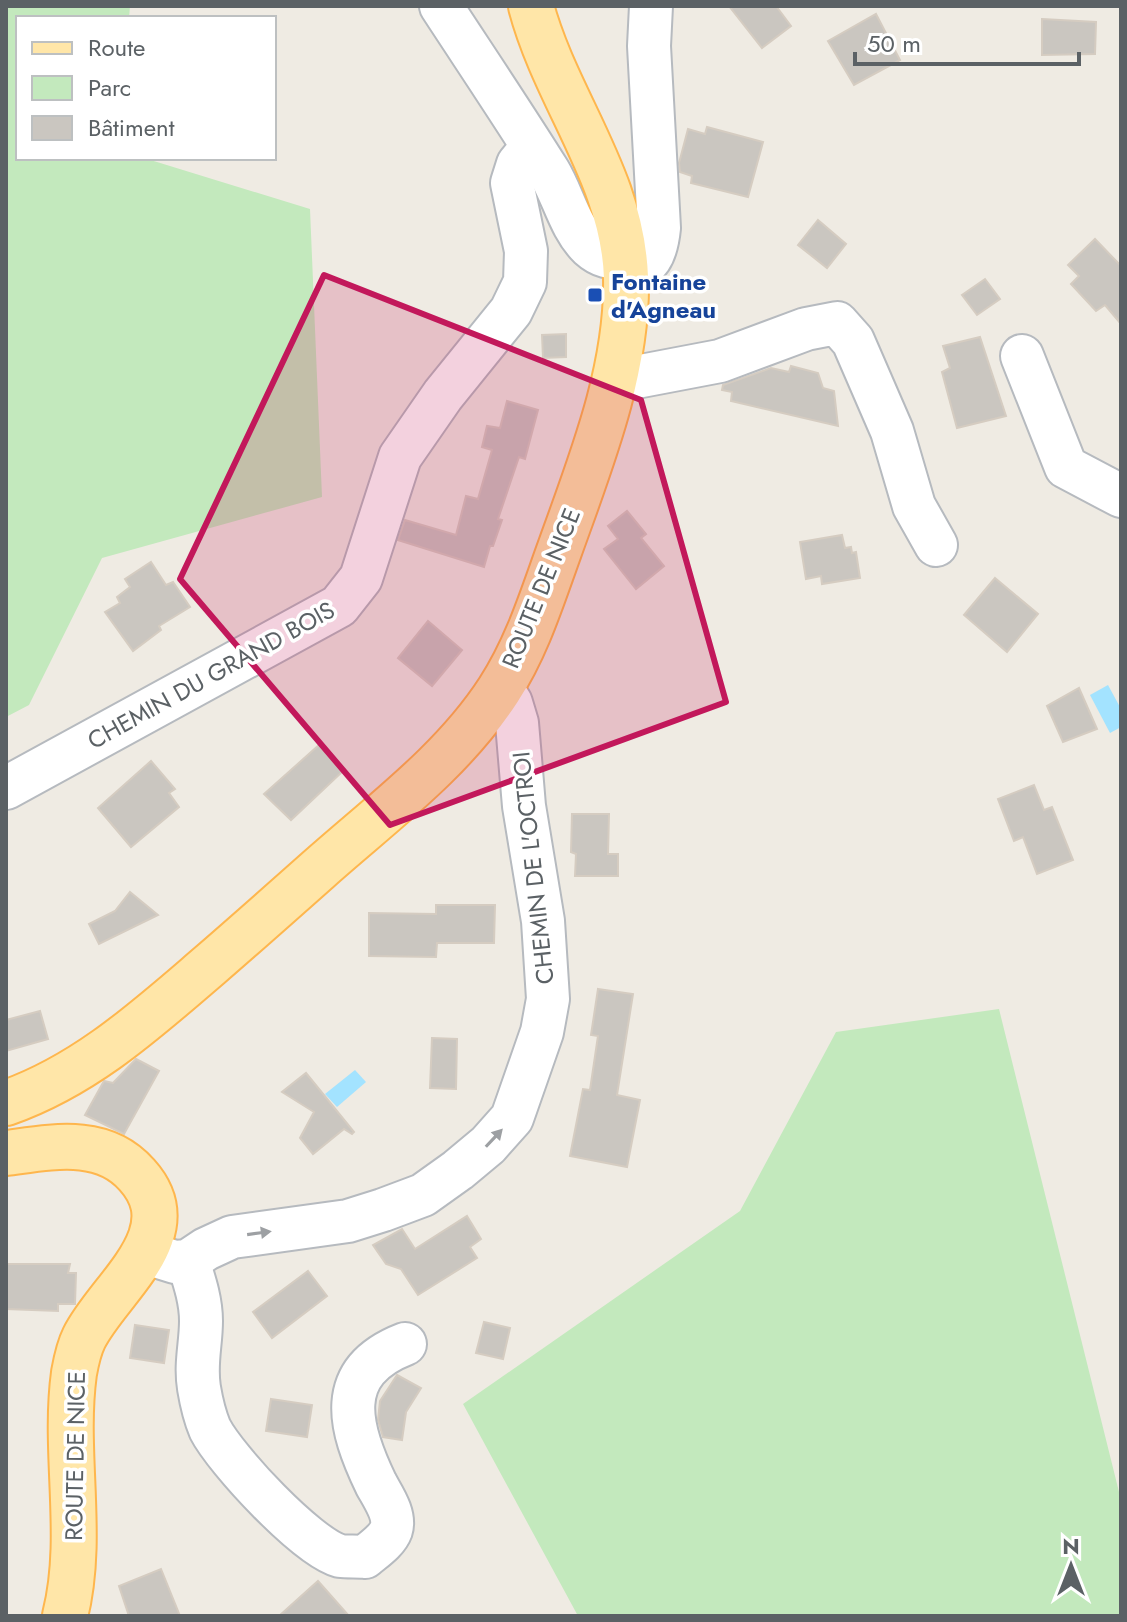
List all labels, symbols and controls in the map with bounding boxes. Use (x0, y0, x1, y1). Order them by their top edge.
legend (16, 16, 276, 160)
scale bar (855, 16, 1079, 66)
text: 50 m (867, 26, 921, 61)
text: Route (88, 30, 145, 65)
text: Parc (88, 70, 131, 105)
text: Bâtiment (88, 110, 175, 145)
place label: Fontaine d'Agneau (611, 264, 716, 327)
marker: Fontaine d'Agneau (586, 286, 604, 304)
street label: ROUTE DE NICE (493, 503, 589, 673)
street label: CHEMIN DU GRAND BOIS (81, 592, 341, 758)
street label: CHEMIN DE L'OCTROI (503, 750, 563, 986)
one-way arrow (484, 1129, 502, 1148)
one-way arrow (247, 1226, 272, 1239)
street label: ROUTE DE NICE (56, 1371, 94, 1541)
north arrow (1031, 1526, 1111, 1606)
text: N (1062, 1530, 1080, 1562)

